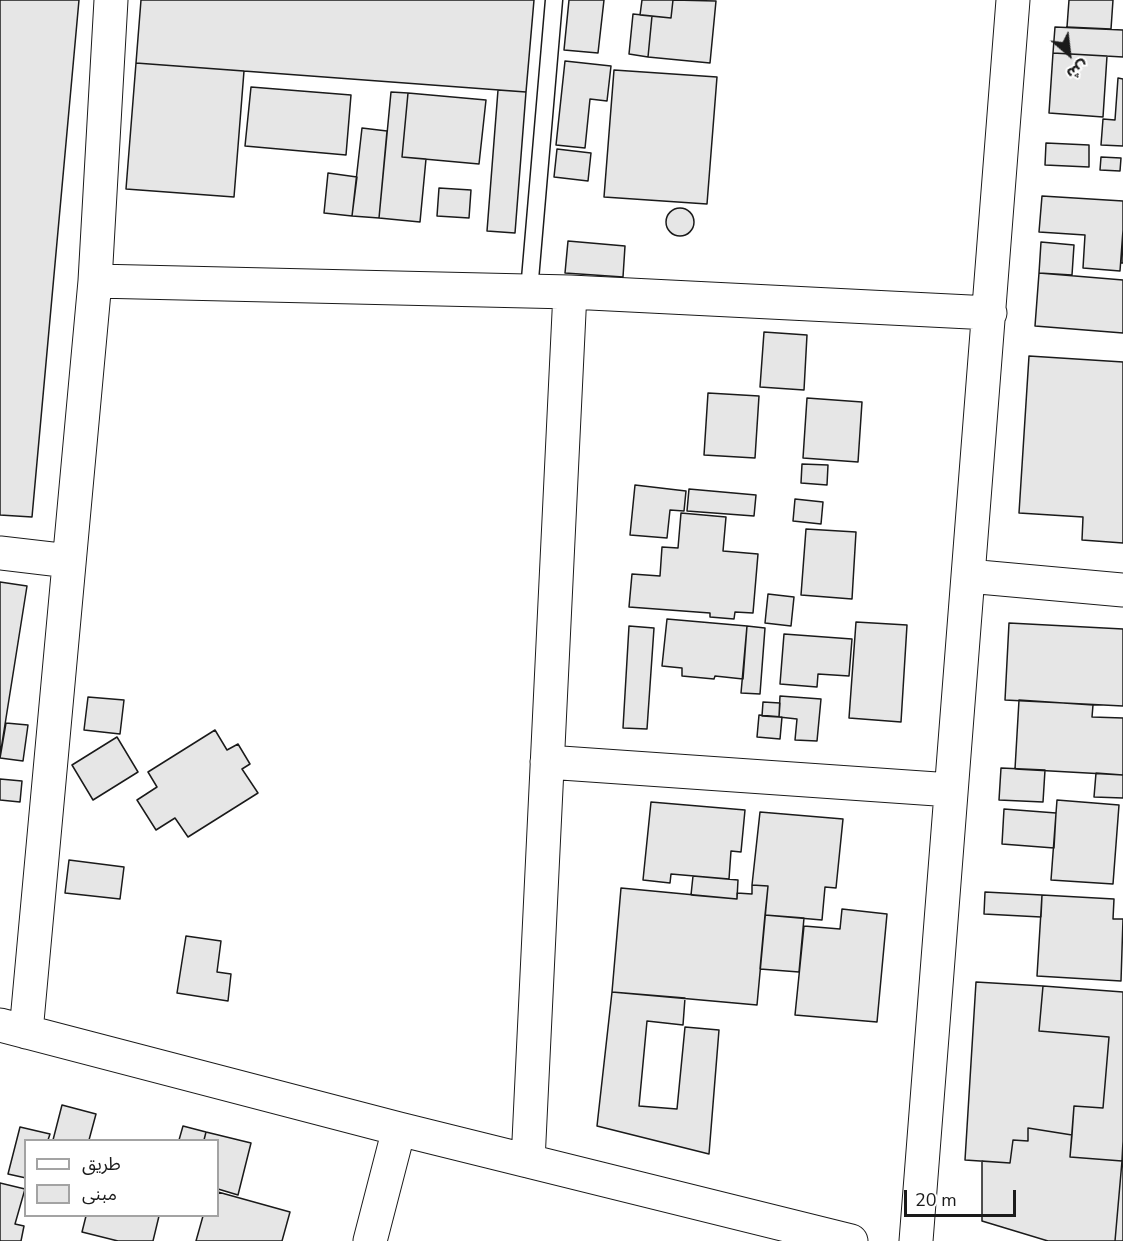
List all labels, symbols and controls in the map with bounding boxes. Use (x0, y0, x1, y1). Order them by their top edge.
north arrow (1039, 24, 1099, 84)
text: ش (1063, 55, 1092, 85)
legend (24, 1139, 219, 1217)
text: طريق (82, 1152, 121, 1176)
scale bar (907, 1178, 1020, 1216)
text: مبنى (82, 1182, 117, 1206)
text: 20 m (915, 1188, 957, 1212)

